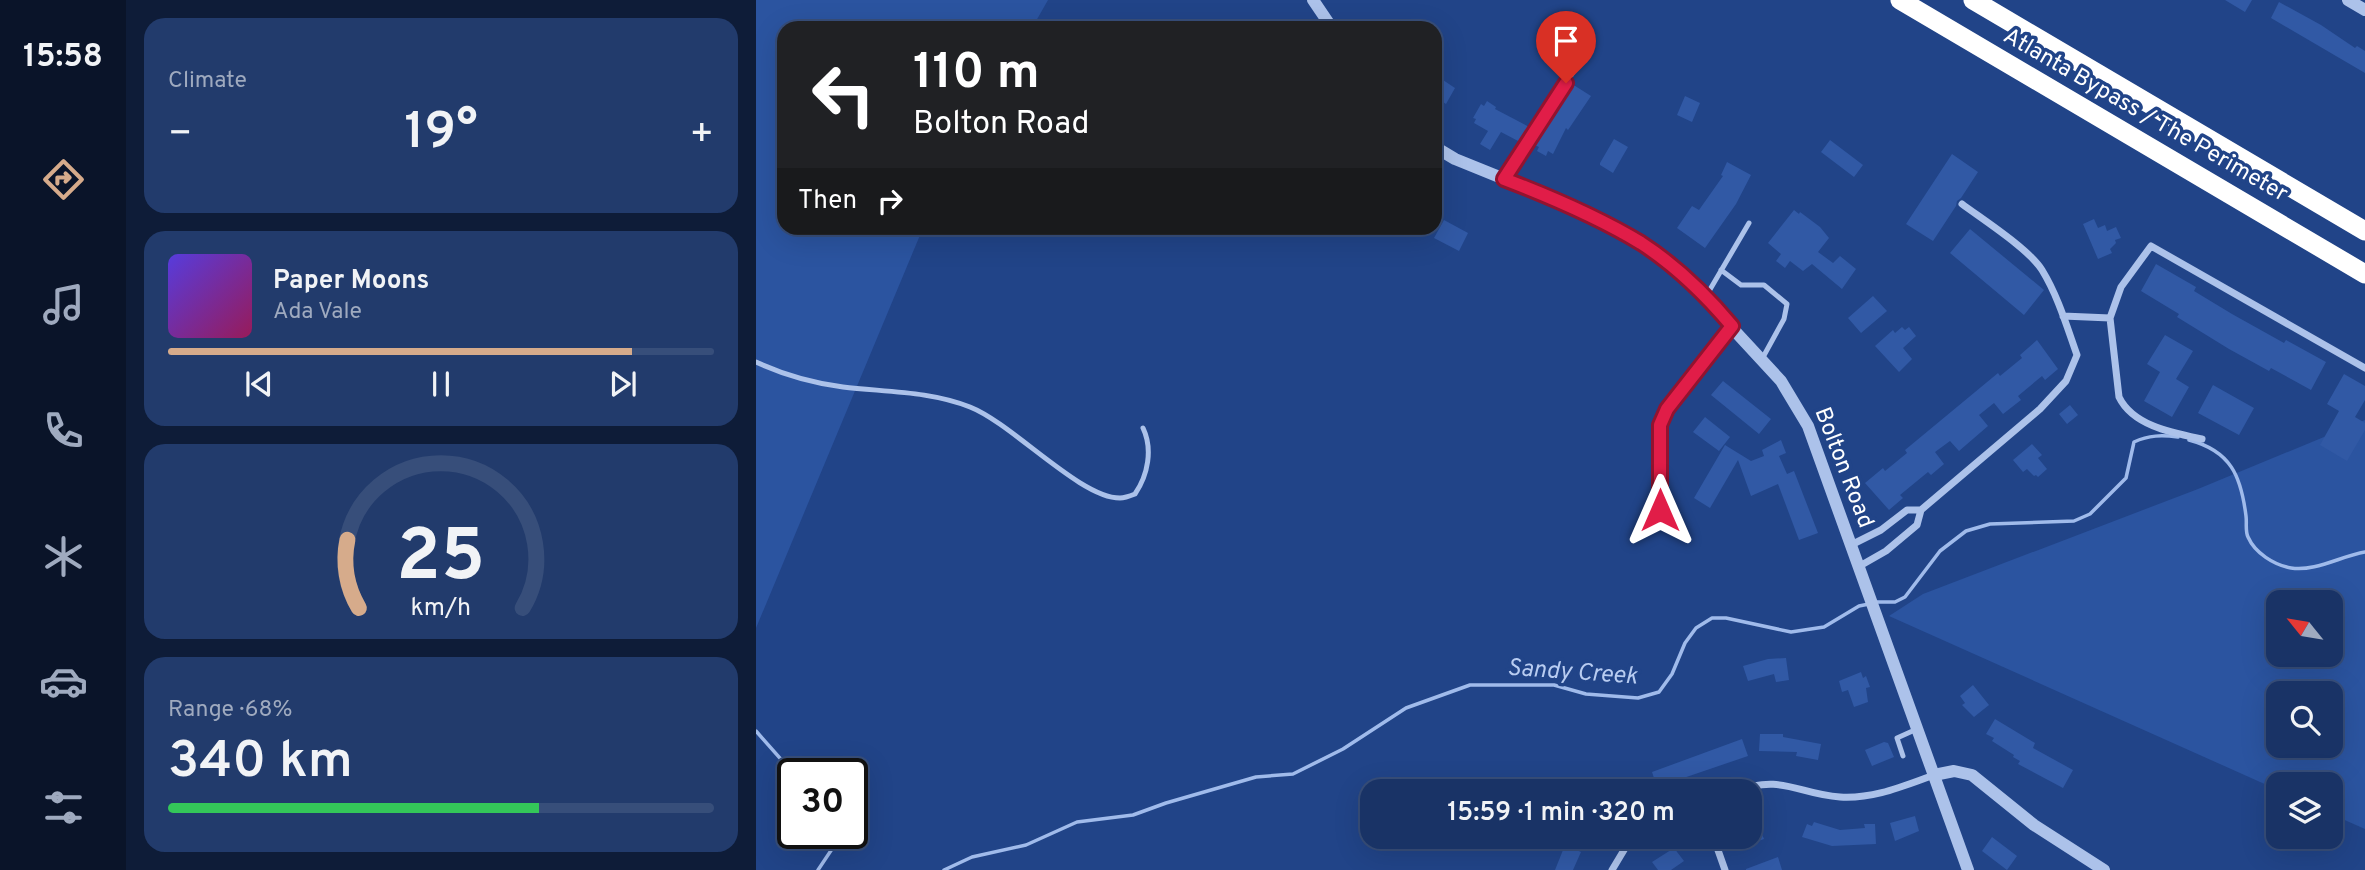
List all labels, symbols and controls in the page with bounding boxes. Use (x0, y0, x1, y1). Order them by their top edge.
pin (1536, 11, 1596, 83)
icon: arrive (1547, 22, 1585, 60)
street label: Atlanta Bypass / The Perimeter (1998, 22, 2293, 210)
text: 15:58 (23, 38, 103, 78)
text: 110 m (913, 44, 1040, 106)
icon: left (798, 49, 889, 140)
text: Climate (168, 67, 247, 96)
text: 19° (404, 101, 478, 167)
text: Bolton Road (913, 105, 1090, 145)
text: − (168, 111, 193, 160)
text: + (689, 111, 714, 160)
icon: directions (39, 155, 88, 204)
icon: right (871, 182, 909, 220)
text: Then (798, 185, 857, 218)
text: Paper Moons (273, 265, 429, 298)
icon: music (39, 280, 88, 329)
text: Ada Vale (273, 298, 362, 327)
icon: previous (240, 365, 278, 403)
icon: pause (422, 365, 460, 403)
icon: next (604, 365, 642, 403)
street label: Bolton Road (1807, 404, 1879, 532)
icon: phone (39, 406, 88, 455)
position arrow (1623, 473, 1697, 547)
text: 25 (397, 514, 486, 606)
icon: climate (39, 532, 88, 581)
north arrow (2266, 590, 2343, 667)
map controls (2266, 590, 2343, 849)
text: km/h (411, 592, 471, 624)
water label: Sandy Creek (1506, 653, 1639, 693)
icon: car (39, 657, 88, 706)
button: search (2266, 681, 2343, 758)
text: Range · 68% (168, 696, 293, 725)
text: 340 km (168, 730, 353, 796)
speed limit sign: 30 (777, 758, 868, 849)
button: layers (2266, 772, 2343, 849)
icon: filters (39, 783, 88, 832)
text: 15:59 · 1 min · 320 m (1447, 797, 1675, 830)

